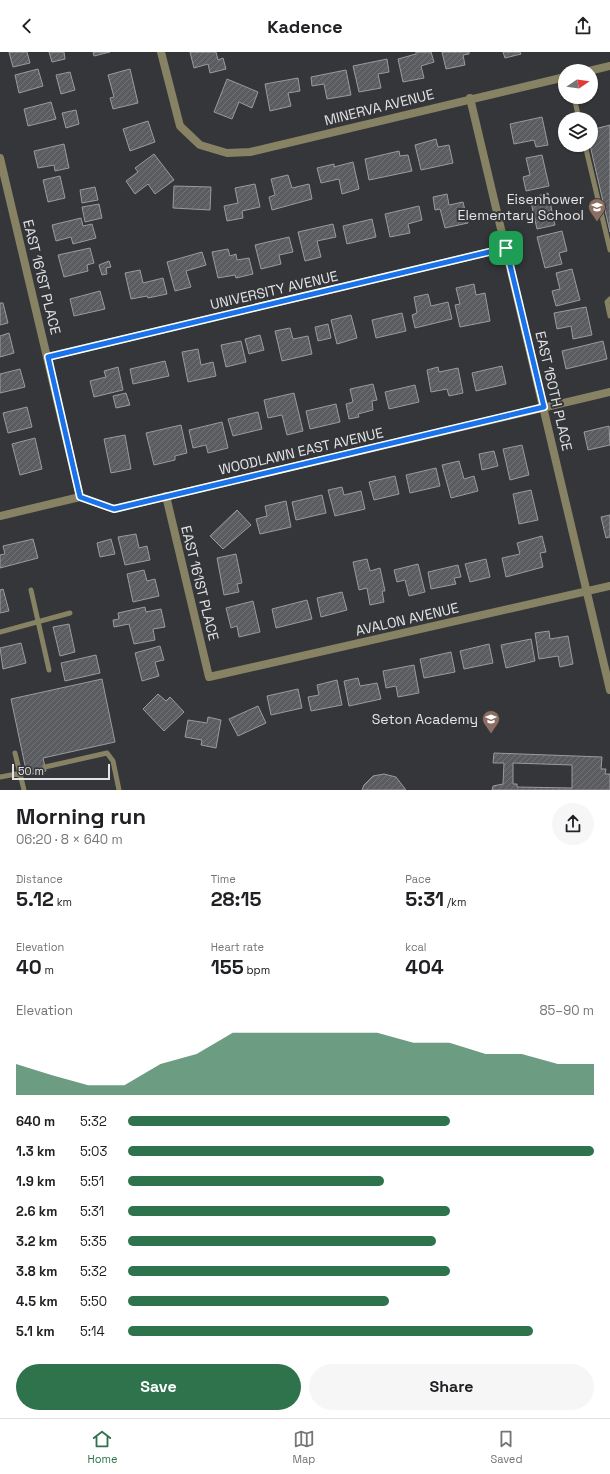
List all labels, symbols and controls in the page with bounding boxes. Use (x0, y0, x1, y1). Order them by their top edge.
icon: back (16, 15, 38, 37)
text: Kadence (267, 15, 343, 38)
icon: share (572, 15, 594, 37)
north arrow (558, 64, 598, 104)
map controls (558, 64, 598, 152)
street label: MINERVA AVENUE (322, 85, 436, 129)
button: layers (558, 112, 598, 152)
place label: Eisenhower Elementary School (458, 190, 584, 224)
school or university icon: Eisenhower Elementary School (587, 197, 607, 222)
street label: EAST 161ST PLACE (19, 218, 65, 336)
pin (489, 231, 523, 265)
icon: arrive (495, 237, 517, 259)
street label: UNIVERSITY AVENUE (208, 267, 340, 313)
street label: EAST 160TH PLACE (531, 329, 577, 453)
street label: WOODLAWN EAST AVENUE (217, 423, 385, 479)
street label: EAST 161ST PLACE (177, 524, 223, 642)
street label: AVALON AVENUE (354, 598, 460, 640)
school or university icon: Seton Academy (481, 709, 501, 734)
place label: Seton Academy (372, 710, 478, 728)
scale bar (12, 762, 110, 781)
text: 50 m (18, 764, 44, 778)
text: Morning run (16, 802, 146, 830)
button: share (552, 803, 594, 845)
text: 06:20 · 8 × 640 m (16, 831, 123, 848)
text: Distance (16, 872, 63, 886)
text: Time (211, 872, 236, 886)
text: Pace (405, 872, 431, 886)
text: 5.12 (16, 886, 54, 912)
text: 28:15 (211, 886, 262, 912)
text: 5:31 (405, 886, 444, 912)
text: km (54, 895, 72, 909)
text: /km (444, 895, 466, 909)
text: Elevation (16, 940, 64, 954)
text: Heart rate (211, 940, 264, 954)
text: kcal (405, 940, 427, 954)
text: 40 (16, 954, 42, 980)
text: 155 (211, 954, 244, 980)
text: 404 (405, 954, 444, 980)
text: m (42, 963, 54, 977)
text: bpm (244, 963, 270, 977)
text: Elevation (16, 1002, 73, 1019)
text: 85–90 m (539, 1002, 594, 1019)
text: 640 m (16, 1113, 55, 1130)
text: 5:32 (80, 1113, 107, 1130)
text: 1.3 km (16, 1143, 55, 1160)
text: 5:03 (80, 1143, 107, 1160)
text: 1.9 km (16, 1173, 56, 1190)
text: 5:51 (80, 1173, 104, 1190)
text: 2.6 km (16, 1203, 57, 1220)
text: 5:31 (80, 1203, 104, 1220)
text: 3.2 km (16, 1233, 57, 1250)
text: 5:35 (80, 1233, 107, 1250)
text: 3.8 km (16, 1263, 57, 1280)
text: 5:32 (80, 1263, 107, 1280)
text: 4.5 km (16, 1293, 58, 1310)
text: 5:50 (80, 1293, 107, 1310)
text: 5.1 km (16, 1323, 55, 1340)
text: 5:14 (80, 1323, 105, 1340)
button: Save (16, 1364, 301, 1410)
button: Share (309, 1364, 594, 1410)
tab: Home (87, 1428, 117, 1466)
tab: Map (292, 1428, 315, 1466)
tab: Saved (490, 1428, 522, 1466)

